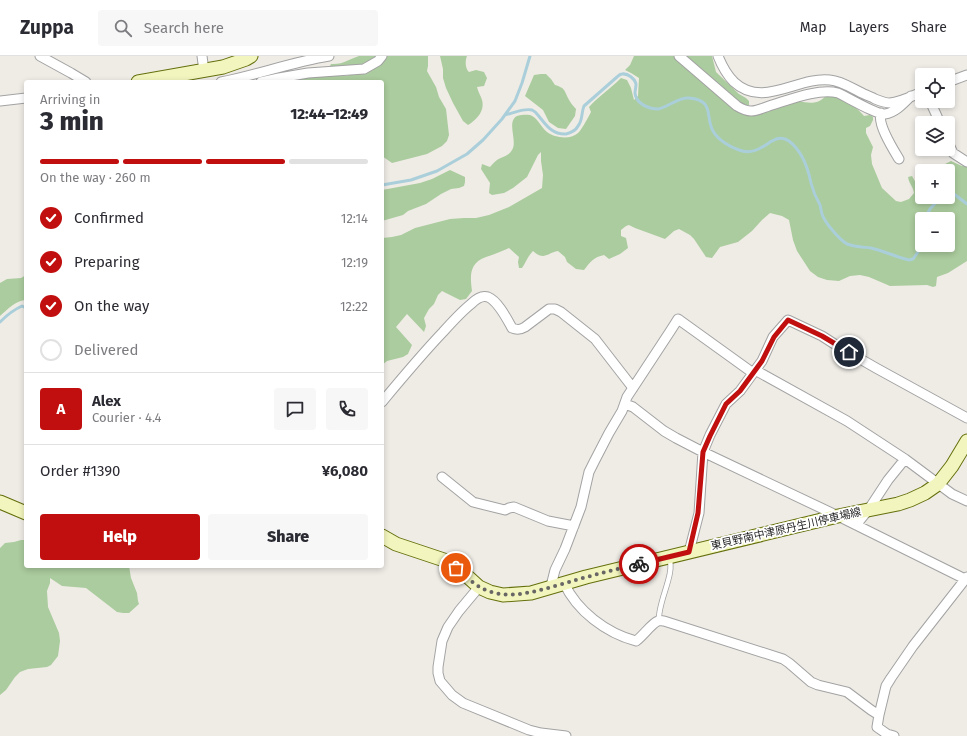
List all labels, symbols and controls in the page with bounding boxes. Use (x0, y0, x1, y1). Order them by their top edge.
search box (98, 10, 378, 46)
text: Zuppa (20, 16, 74, 39)
icon: search (112, 17, 134, 39)
text: Search here (144, 19, 224, 37)
text: Map (800, 19, 826, 36)
text: Layers (848, 19, 889, 36)
text: Share (911, 19, 947, 36)
map controls (915, 68, 955, 252)
button: locate (915, 68, 955, 108)
text: Arriving in (40, 92, 100, 107)
text: 12:44–12:49 (290, 105, 368, 123)
text: 3 min (40, 106, 104, 137)
button: layers (915, 116, 955, 156)
button: + (915, 164, 955, 204)
text: On the way · 260 m (40, 170, 151, 185)
icon: check (40, 207, 62, 229)
text: Confirmed (74, 209, 144, 227)
text: 12:14 (341, 211, 368, 226)
button: − (915, 212, 955, 252)
icon: check (40, 251, 62, 273)
text: Preparing (74, 253, 139, 271)
text: 12:19 (341, 255, 368, 270)
icon: check (40, 295, 62, 317)
text: On the way (74, 297, 149, 315)
text: 12:22 (340, 299, 368, 314)
pin (832, 335, 866, 369)
text: Delivered (74, 341, 138, 359)
icon: home (838, 341, 860, 363)
button: chat (274, 388, 316, 430)
button: phone (326, 388, 368, 430)
text: Alex (92, 392, 121, 410)
text: A (57, 400, 65, 418)
text: Courier · 4.4 (92, 410, 162, 425)
text: Order #1390 (40, 462, 120, 480)
text: ¥6,080 (322, 462, 368, 480)
street label: 東貝野南中津原丹生川停車場線 (710, 505, 862, 553)
button: Help (40, 514, 200, 560)
button: Share (208, 514, 368, 560)
courier (619, 544, 659, 584)
pin (439, 551, 473, 585)
icon: bike (628, 553, 650, 575)
icon: bag (445, 557, 467, 579)

